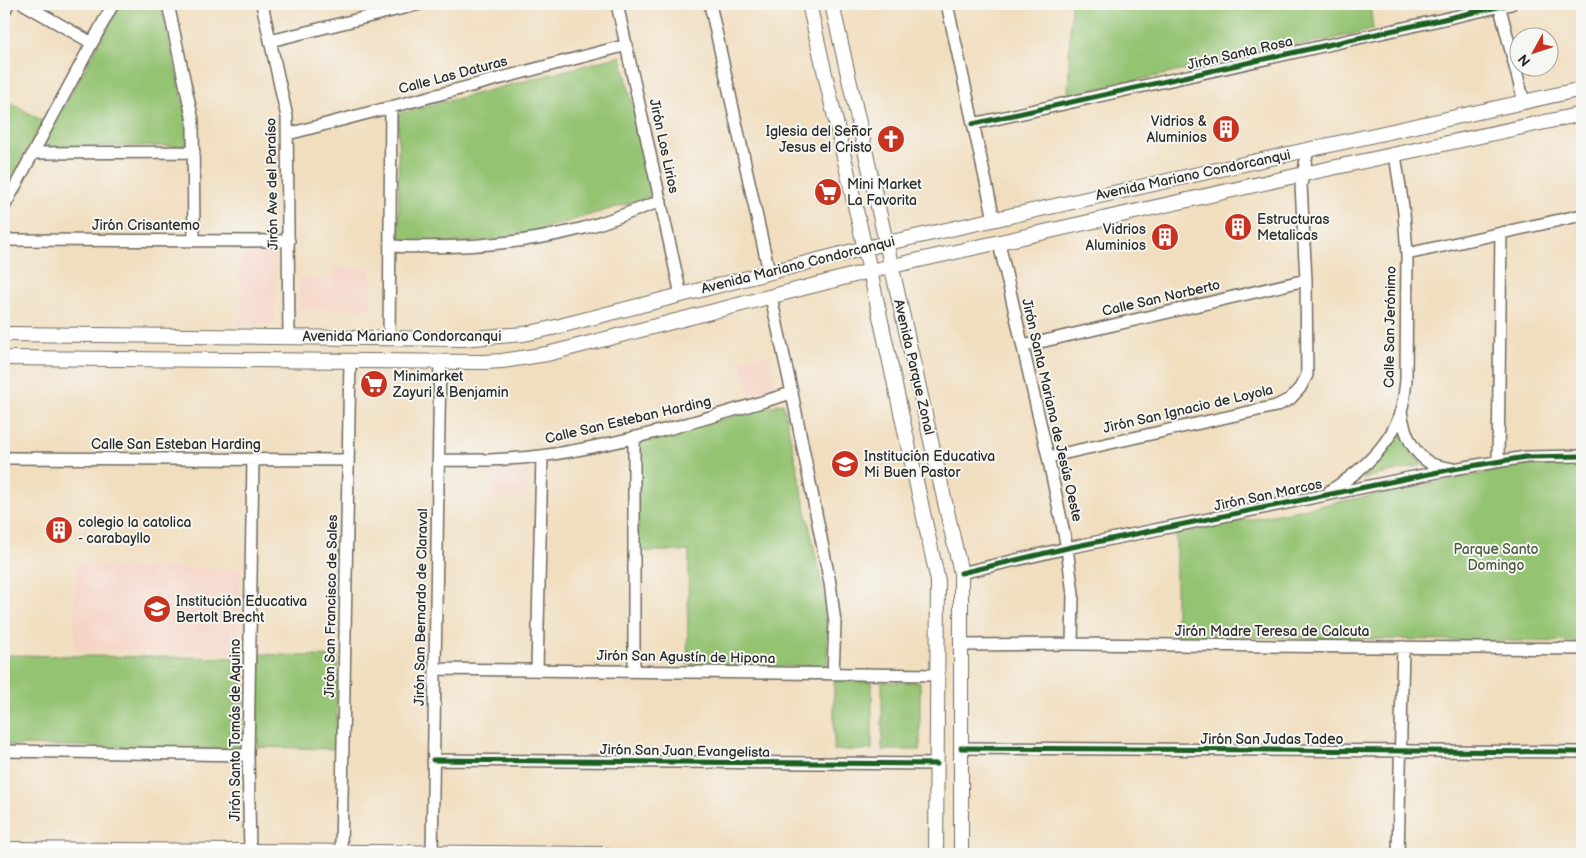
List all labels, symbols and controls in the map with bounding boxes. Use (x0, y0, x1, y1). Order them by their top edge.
north arrow (1508, 28, 1558, 78)
street label: Jirón Santa Rosa (1186, 33, 1294, 73)
text: N (1515, 51, 1534, 70)
street label: Calle Las Daturas (397, 52, 509, 98)
street label: Jirón Los Lirios (646, 97, 682, 195)
place label: Vidrios & Aluminios (1147, 113, 1207, 146)
building icon: Vidrios & Aluminios (1211, 114, 1241, 144)
street label: Jirón Ave del Paraíso (262, 118, 282, 250)
place label: Iglesia del Señor Jesus el Cristo (766, 123, 873, 156)
church icon: Iglesia del Señor Jesus el Cristo (876, 124, 906, 154)
street label: Avenida Mariano Condorcanqui (1094, 146, 1292, 204)
place label: Mini Market La Favorita (847, 176, 922, 209)
supermarket icon: Mini Market La Favorita (813, 177, 843, 207)
place label: Estructuras Metalicas (1257, 211, 1329, 244)
building icon: Estructuras Metalicas (1223, 212, 1253, 242)
street label: Jirón Crisantemo (92, 217, 200, 234)
place label: Vidrios Aluminios (1086, 221, 1146, 254)
building icon: Vidrios Aluminios (1150, 222, 1180, 252)
street label: Avenida Mariano Condorcanqui (699, 233, 897, 297)
street label: Calle San Jerónimo (1380, 266, 1400, 388)
street label: Calle San Norberto (1100, 276, 1222, 320)
street label: Jirón Santa Mariana de Jesús Oeste (1018, 297, 1086, 523)
street label: Avenida Parque Zonal (890, 298, 938, 436)
street label: Avenida Mariano Condorcanqui (303, 328, 501, 345)
place label: Minimarket Zayuri & Benjamin (392, 368, 509, 401)
supermarket icon: Minimarket Zayuri & Benjamin (359, 369, 389, 399)
street label: Jirón San Ignacio de Loyola (1101, 381, 1275, 437)
street label: Calle San Esteban Harding (543, 393, 713, 447)
street label: Calle San Esteban Harding (91, 436, 261, 453)
place label: Institución Educativa Mi Buen Pastor (864, 448, 995, 481)
school or university icon: Institución Educativa Mi Buen Pastor (830, 449, 860, 479)
street label: Jirón San Marcos (1212, 475, 1324, 515)
street label: Jirón San Bernardo de Claraval (411, 508, 431, 706)
place label: colegio la catolica - carabayllo (78, 514, 192, 547)
street label: Jirón San Francisco de Sales (321, 514, 341, 698)
building icon: colegio la catolica - carabayllo (44, 515, 74, 545)
park label: Parque Santo Domingo (1454, 541, 1538, 574)
place label: Institución Educativa Bertolt Brecht (176, 593, 307, 626)
school or university icon: Institución Educativa Bertolt Brecht (142, 594, 172, 624)
street label: Jirón Madre Teresa de Calcuta (1175, 623, 1369, 640)
street label: Jirón Santo Tomás de Aquino (227, 638, 244, 822)
street label: Jirón San Agustín de Hipona (596, 647, 776, 667)
street label: Jirón San Judas Tadeo (1201, 731, 1343, 748)
street label: Jirón San Juan Evangelista (600, 741, 770, 761)

